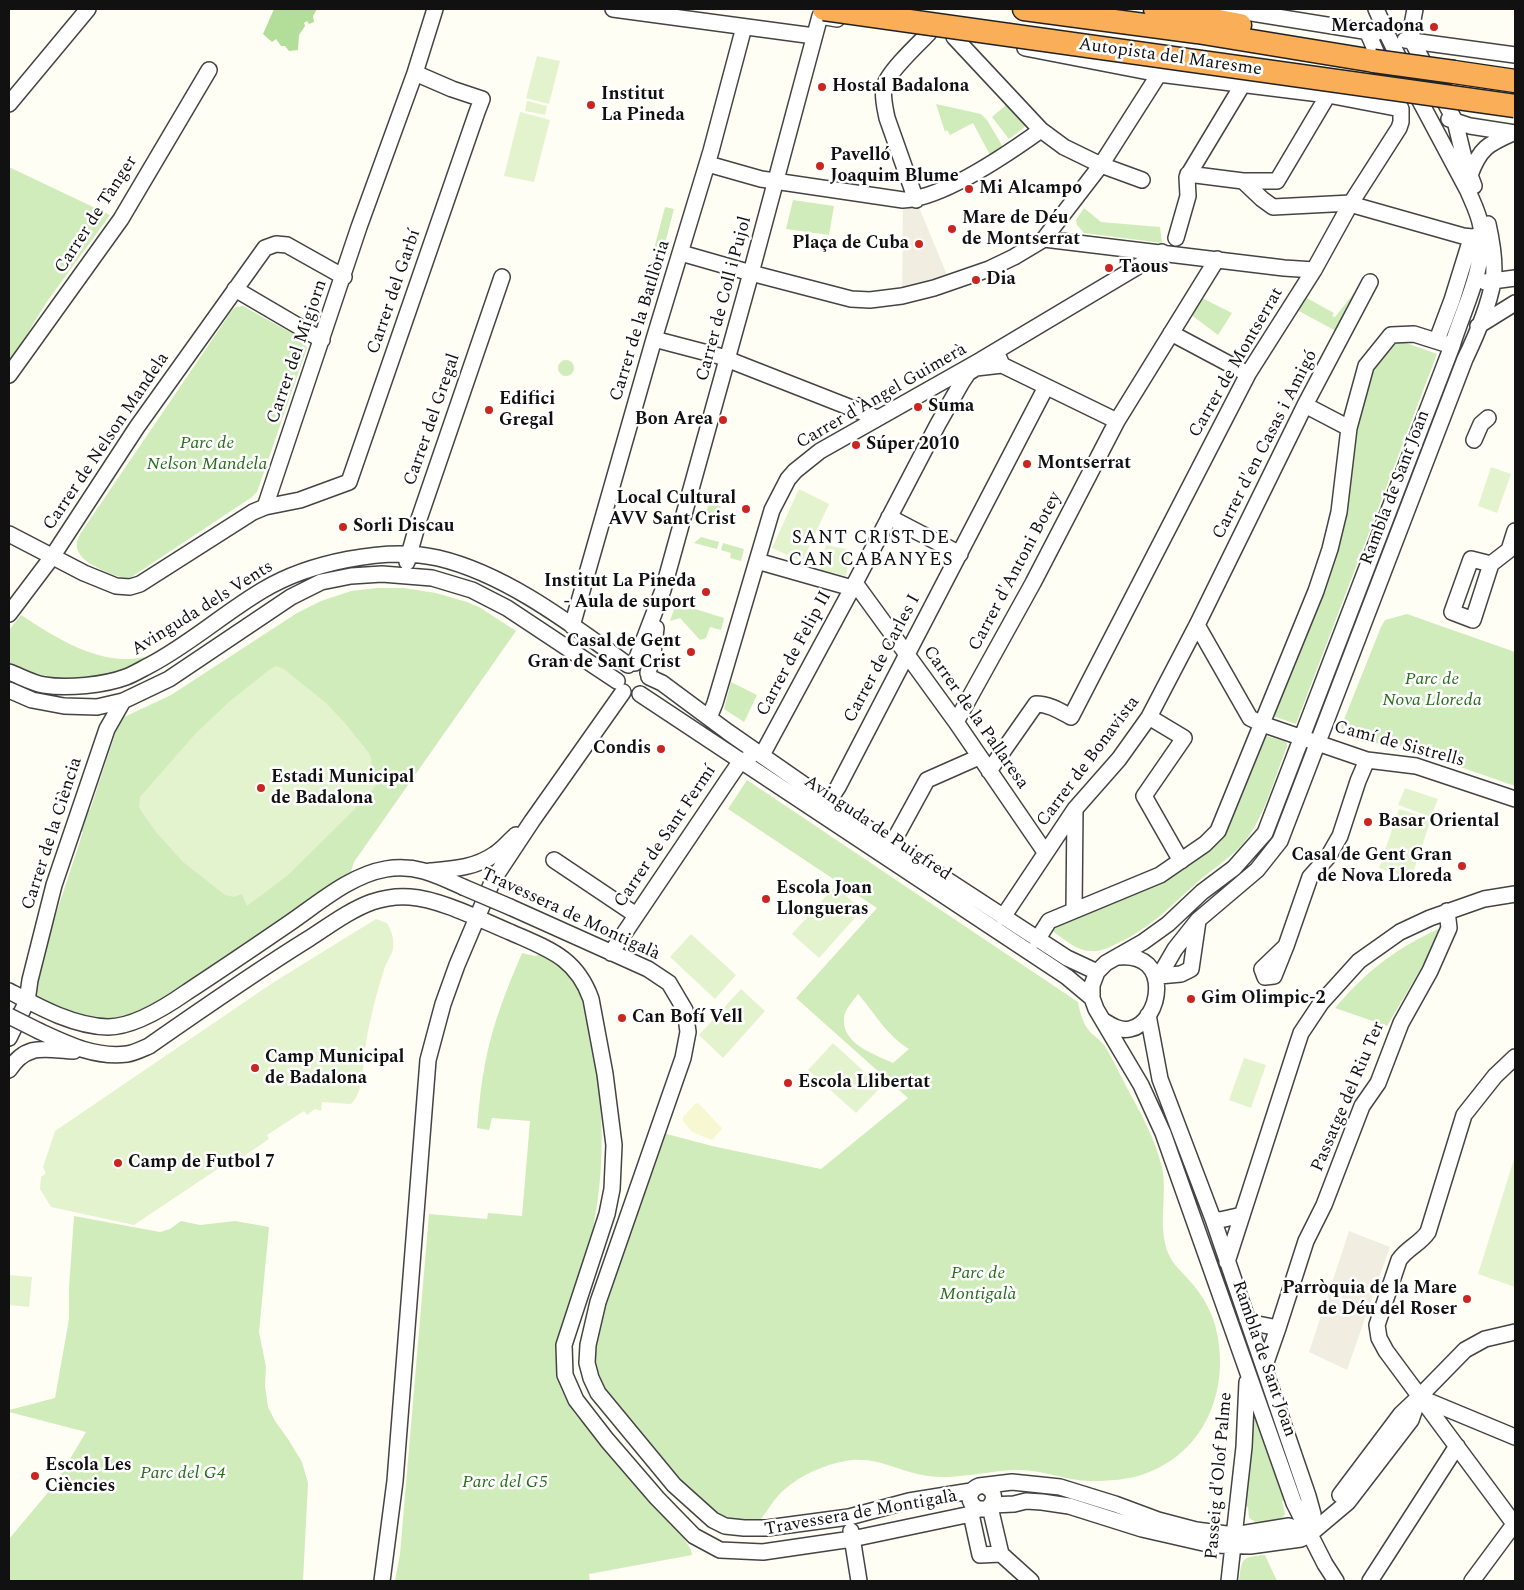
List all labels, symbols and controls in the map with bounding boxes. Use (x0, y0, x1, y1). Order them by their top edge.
place label: Mercadona (1331, 16, 1424, 38)
marker: Mercadona (1428, 21, 1440, 33)
street label: Autopista del Maresme (1077, 34, 1263, 82)
place label: Hostal Badalona (832, 76, 969, 98)
marker: Hostal Badalona (816, 81, 828, 93)
place label: Institut La Pineda (601, 84, 685, 126)
marker: Institut La Pineda (585, 99, 597, 111)
place label: Pavelló Joaquim Blume (830, 145, 959, 188)
street label: Carrer de Tànger (51, 152, 143, 278)
marker: Pavelló Joaquim Blume (814, 160, 826, 172)
place label: Mi Alcampo (979, 178, 1082, 200)
marker: Mi Alcampo (963, 183, 975, 195)
place label: Mare de Déu de Montserrat (962, 208, 1080, 250)
street label: Carrer de Coll i Pujol (693, 214, 757, 384)
marker: Mare de Déu de Montserrat (946, 223, 958, 235)
street label: Carrer del Garbí (364, 227, 426, 357)
place label: Plaça de Cuba (792, 233, 909, 255)
street label: Carrer de la Batllòria (606, 238, 676, 404)
marker: Plaça de Cuba (913, 238, 925, 250)
place label: Taous (1119, 257, 1169, 279)
marker: Taous (1103, 262, 1115, 274)
place label: Dia (986, 269, 1016, 291)
marker: Dia (970, 274, 982, 286)
street label: Carrer del Migjorn (263, 277, 333, 427)
street label: Carrer de Montserrat (1185, 284, 1289, 442)
street label: Carrer d'Àngel Guimerà (793, 339, 971, 455)
street label: Carrer d'en Casas i Amigó (1209, 347, 1323, 543)
street label: Carrer de Nelson Mandela (39, 349, 175, 535)
street label: Carrer del Gregal (400, 351, 466, 489)
place label: Edifici Gregal (499, 389, 555, 432)
place label: Suma (928, 396, 974, 418)
marker: Suma (912, 401, 924, 413)
marker: Edifici Gregal (483, 404, 495, 416)
street label: Rambla de Sant Joan (1357, 408, 1435, 568)
place label: Bon Area (635, 409, 713, 431)
marker: Bon Area (717, 414, 729, 426)
park label: Parc de Nelson Mandela (147, 433, 267, 476)
place label: Súper 2010 (866, 434, 959, 456)
marker: Súper 2010 (850, 439, 862, 451)
place label: Montserrat (1037, 453, 1131, 475)
marker: Montserrat (1021, 458, 1033, 470)
place label: Local Cultural AVV Sant Crist (609, 488, 736, 530)
street label: Carrer d'Antoni Botey (965, 489, 1067, 655)
marker: Local Cultural AVV Sant Crist (740, 503, 752, 515)
place label: Sorli Discau (353, 516, 454, 538)
marker: Sorli Discau (337, 521, 349, 533)
district label: SANT CRIST DE CAN CABANYES (787, 528, 955, 572)
street label: Avinguda dels Vents (128, 557, 278, 661)
place label: Institut La Pineda - Aula de suport (544, 571, 696, 614)
marker: Institut La Pineda - Aula de suport (700, 586, 712, 598)
street label: Carrer de Felip II (753, 588, 837, 720)
street label: Carrer de Carles I (840, 591, 926, 727)
place label: Casal de Gent Gran de Sant Crist (527, 631, 681, 674)
street label: Carrer de la Pallaresa (917, 642, 1033, 794)
marker: Casal de Gent Gran de Sant Crist (685, 646, 697, 658)
park label: Parc de Nova Lloreda (1382, 669, 1482, 712)
street label: Carrer de Bonavista (1033, 693, 1145, 831)
street label: Camí de Sistrells (1331, 717, 1467, 773)
place label: Condis (593, 738, 651, 760)
marker: Condis (655, 743, 667, 755)
street label: Carrer de la Ciència (18, 755, 88, 913)
street label: Carrer de Sant Fermí (610, 762, 722, 912)
place label: Estadi Municipal de Badalona (271, 767, 414, 810)
street label: Avinguda de Puigfred (799, 772, 955, 886)
marker: Estadi Municipal de Badalona (255, 782, 267, 794)
place label: Basar Oriental (1378, 811, 1499, 833)
marker: Basar Oriental (1362, 816, 1374, 828)
place label: Casal de Gent Gran de Nova Lloreda (1291, 845, 1452, 888)
marker: Casal de Gent Gran de Nova Lloreda (1456, 860, 1468, 872)
street label: Travessera de Montigalà (477, 864, 663, 966)
place label: Escola Joan Llongueras (776, 878, 872, 921)
marker: Escola Joan Llongueras (760, 893, 772, 905)
place label: Gim Olimpic-2 (1201, 988, 1326, 1010)
marker: Gim Olimpic-2 (1185, 993, 1197, 1005)
place label: Can Bofí Vell (632, 1007, 743, 1029)
marker: Can Bofí Vell (616, 1012, 628, 1024)
street label: Passatge del Riu Ter (1308, 1019, 1390, 1175)
place label: Camp Municipal de Badalona (265, 1047, 404, 1090)
marker: Camp Municipal de Badalona (249, 1062, 261, 1074)
place label: Escola Llibertat (798, 1072, 930, 1094)
marker: Escola Llibertat (782, 1077, 794, 1089)
place label: Camp de Futbol 7 (128, 1152, 275, 1174)
marker: Camp de Futbol 7 (112, 1157, 124, 1169)
park label: Parc de Montigalà (940, 1263, 1016, 1306)
street label: Rambla de Sant Joan (1226, 1278, 1300, 1440)
place label: Parròquia de la Mare de Déu del Roser (1282, 1278, 1457, 1320)
marker: Parròquia de la Mare de Déu del Roser (1461, 1293, 1473, 1305)
street label: Passeig d'Olof Palme (1202, 1391, 1238, 1561)
place label: Escola Les Ciències (45, 1455, 132, 1498)
park label: Parc del G4 (140, 1463, 226, 1485)
marker: Escola Les Ciències (29, 1470, 41, 1482)
park label: Parc del G5 (462, 1472, 548, 1494)
street label: Travessera de Montigalà (763, 1486, 959, 1542)

